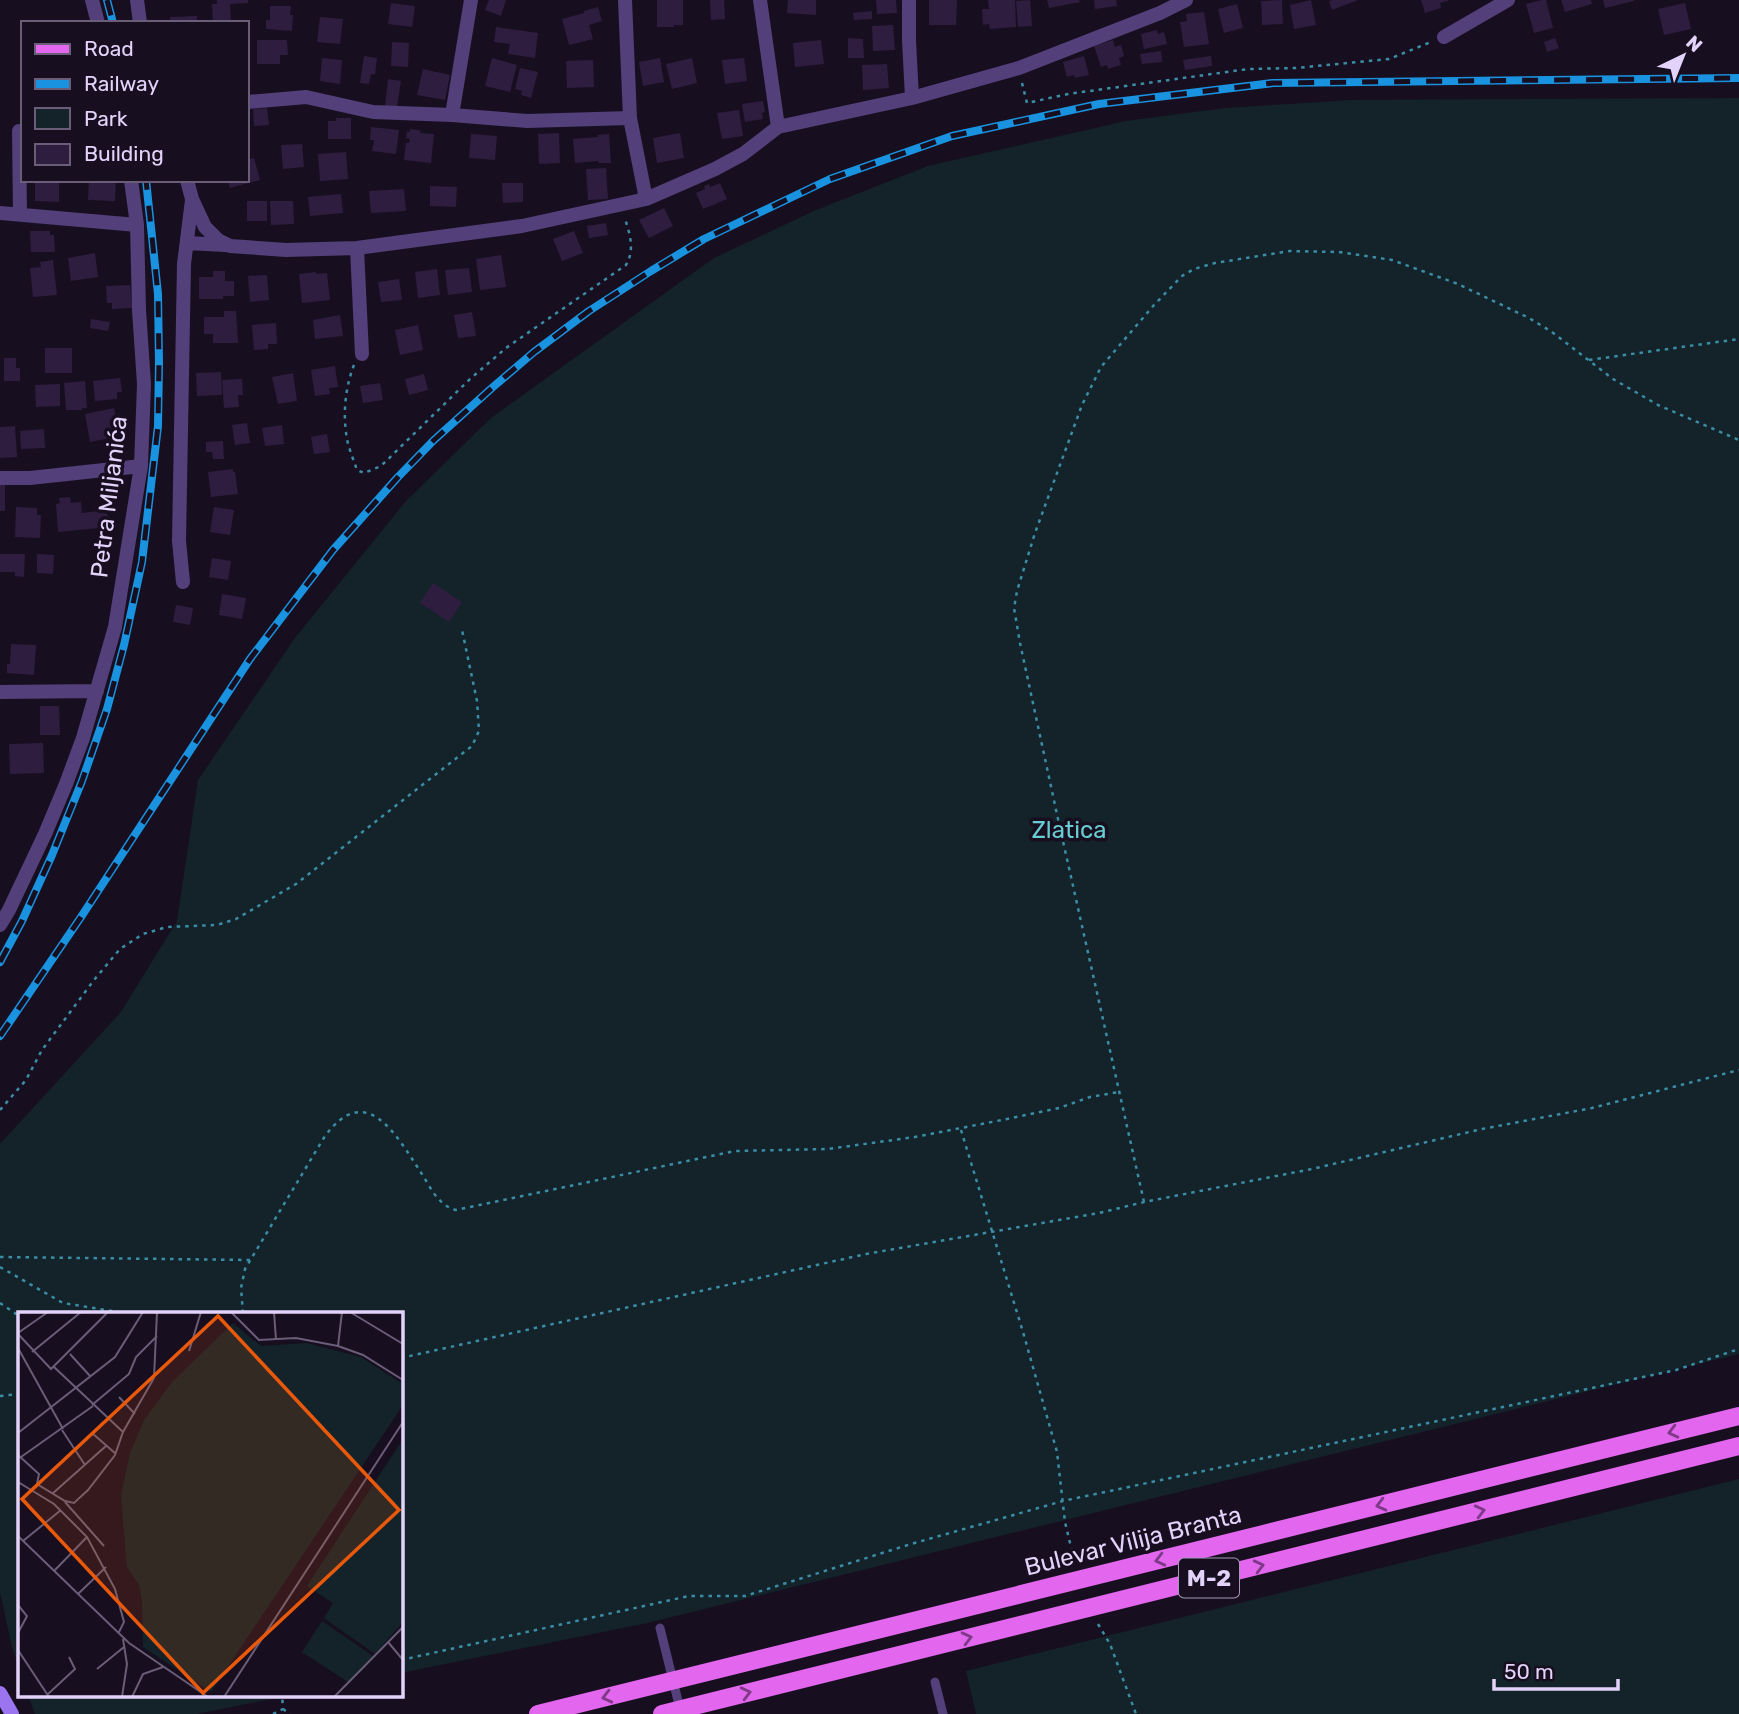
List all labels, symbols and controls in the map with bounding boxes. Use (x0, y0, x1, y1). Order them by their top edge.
legend (21, 21, 248, 182)
north arrow (1648, 21, 1718, 91)
text: N (1681, 31, 1707, 57)
text: Road (84, 36, 134, 61)
text: Railway (84, 71, 159, 96)
text: Park (84, 106, 128, 131)
text: Building (84, 141, 164, 166)
street label: Petra Miljanića (85, 414, 133, 580)
park label: Zlatica (1031, 816, 1107, 844)
inset map (18, 1312, 402, 1696)
one-way arrow (1667, 1424, 1679, 1438)
one-way arrow (1375, 1497, 1387, 1511)
street label: Bulevar Vilija Branta (1022, 1500, 1244, 1582)
one-way arrow (1474, 1505, 1486, 1519)
one-way arrow (1154, 1552, 1166, 1566)
road number: M-2 (1179, 1558, 1239, 1597)
one-way arrow (1253, 1560, 1265, 1574)
one-way arrow (961, 1632, 973, 1646)
scale bar (1494, 1648, 1618, 1692)
text: 50 m (1504, 1659, 1554, 1684)
one-way arrow (740, 1687, 752, 1701)
one-way arrow (601, 1689, 613, 1703)

